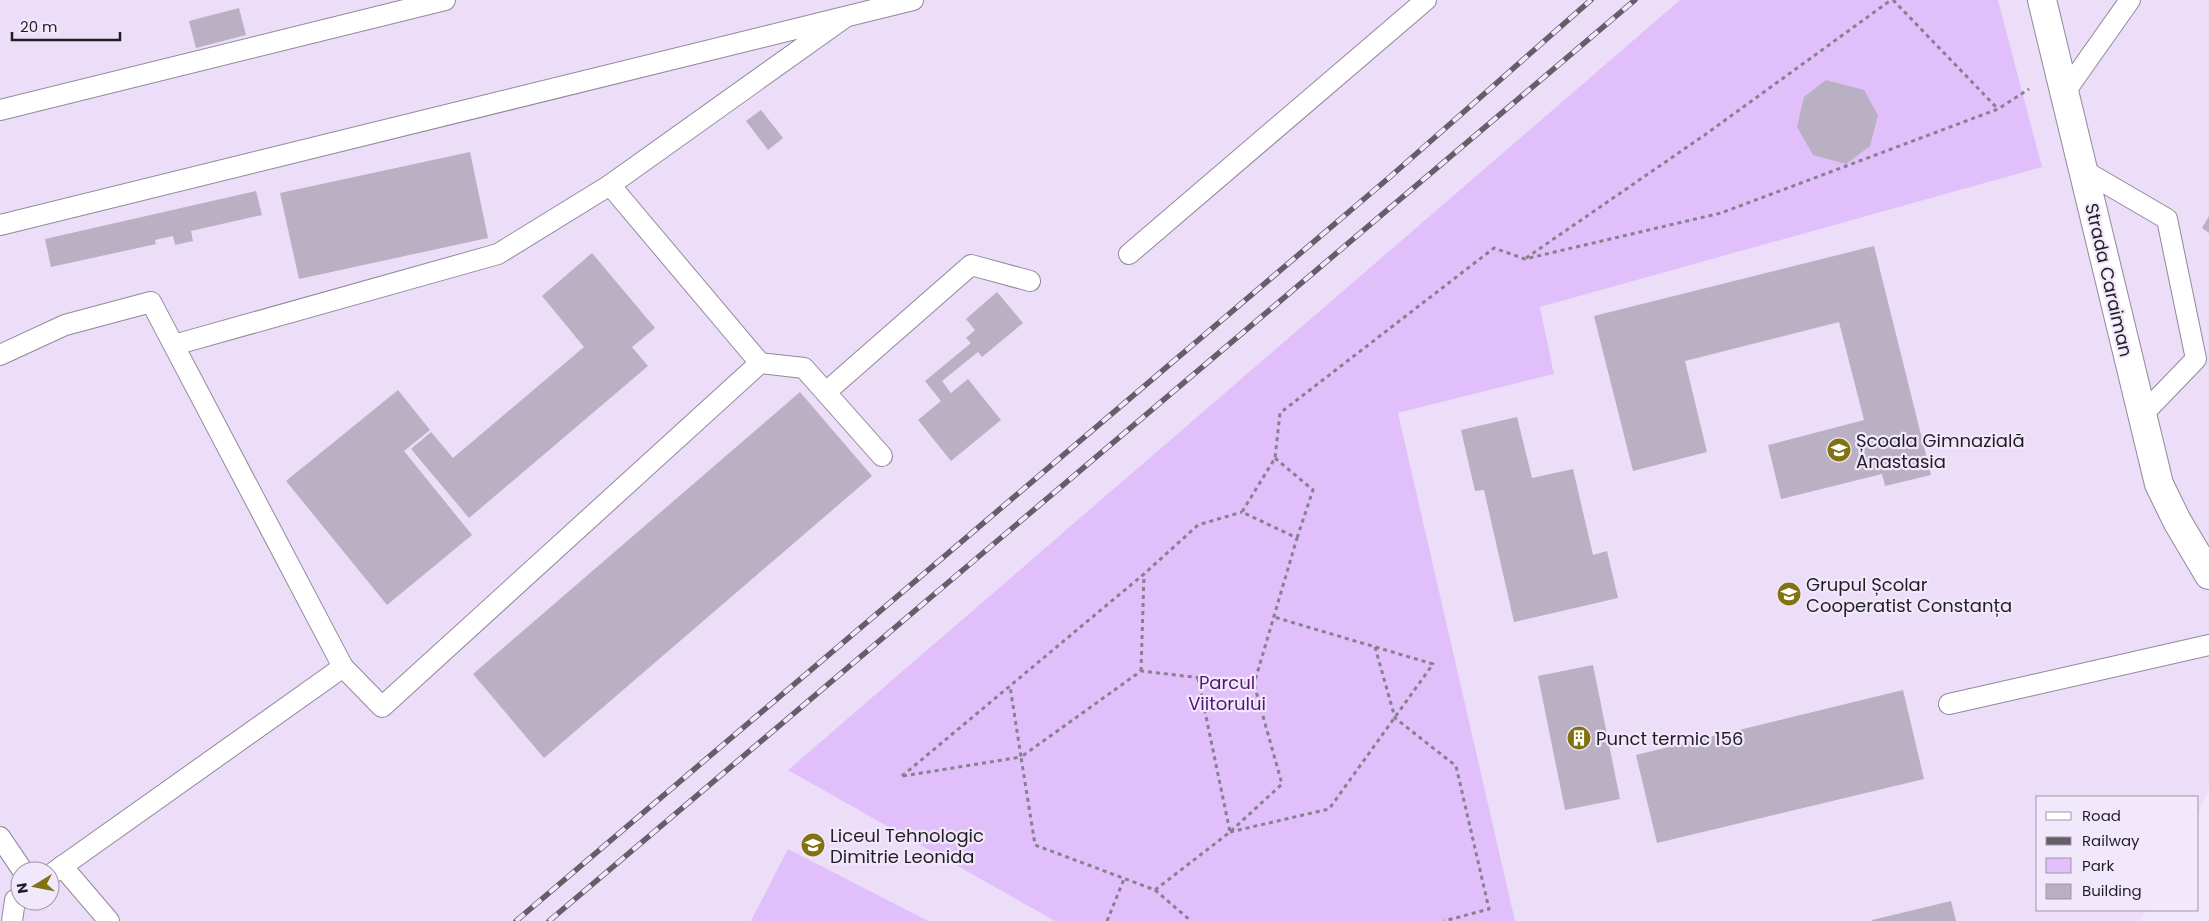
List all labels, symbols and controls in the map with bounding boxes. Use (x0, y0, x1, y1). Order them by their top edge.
scale bar (12, 10, 120, 42)
text: 20 m (20, 16, 58, 37)
street label: Strada Caraiman (2079, 201, 2139, 359)
place label: Școala Gimnazială Anastasia (1856, 428, 2025, 474)
school or university icon: Școala Gimnazială Anastasia (1826, 437, 1852, 463)
place label: Grupul Școlar Cooperatist Constanța (1806, 572, 2012, 618)
school or university icon: Grupul Școlar Cooperatist Constanța (1776, 581, 1802, 607)
park label: Parcul Viitorului (1188, 670, 1266, 716)
building icon: Punct termic 156 (1566, 725, 1592, 751)
place label: Punct termic 156 (1596, 726, 1743, 751)
legend (2036, 796, 2199, 911)
text: Road (2082, 805, 2121, 826)
place label: Liceul Tehnologic Dimitrie Leonida (830, 823, 984, 869)
text: Railway (2082, 830, 2140, 851)
school or university icon: Liceul Tehnologic Dimitrie Leonida (800, 832, 826, 858)
text: Park (2082, 855, 2114, 876)
north arrow (10, 861, 60, 911)
text: Building (2082, 880, 2142, 901)
text: N (11, 881, 33, 895)

